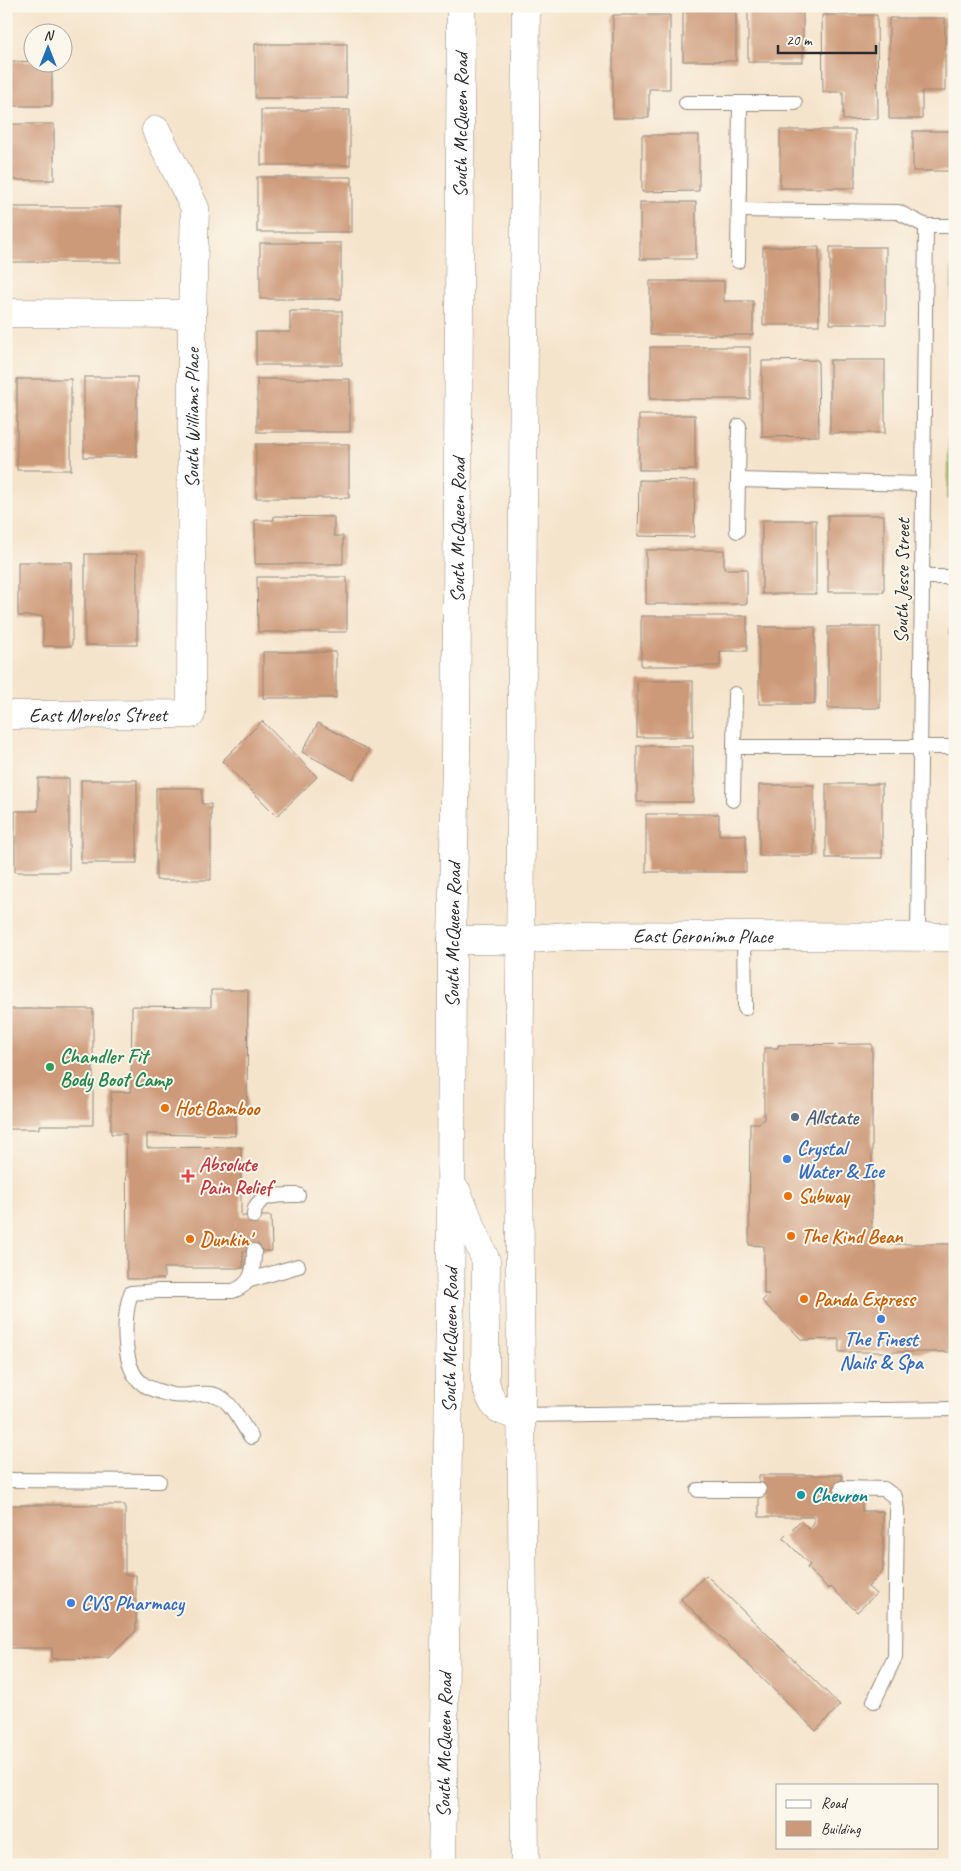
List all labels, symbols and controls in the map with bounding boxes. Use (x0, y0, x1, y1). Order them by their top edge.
north arrow (22, 22, 72, 72)
scale bar (778, 22, 876, 54)
text: N (44, 27, 55, 44)
text: 20 m (786, 31, 813, 50)
street label: South McQueen Road (447, 49, 473, 198)
street label: South Williams Place (179, 347, 204, 488)
street label: South McQueen Road (445, 454, 471, 603)
street label: South Jesse Street (888, 516, 916, 644)
street label: East Morelos Street (29, 702, 170, 727)
street label: South McQueen Road (439, 859, 466, 1008)
street label: East Geronimo Place (633, 923, 774, 949)
place label: Chandler Fit Body Boot Camp (60, 1044, 173, 1093)
marker: Chandler Fit Body Boot Camp (44, 1061, 56, 1073)
place label: Hot Bamboo (175, 1096, 261, 1121)
marker: Hot Bamboo (159, 1102, 171, 1114)
place label: Allstate (805, 1105, 860, 1130)
marker: Allstate (789, 1111, 801, 1123)
place label: Crystal Water & Ice (797, 1136, 886, 1184)
place label: Absolute Pain Relief (199, 1152, 276, 1200)
marker: Crystal Water & Ice (781, 1153, 793, 1165)
marker: Absolute Pain Relief (181, 1169, 195, 1183)
place label: Subway (798, 1184, 851, 1209)
marker: Subway (782, 1190, 794, 1202)
place label: The Kind Bean (801, 1224, 904, 1249)
place label: Dunkin' (200, 1227, 256, 1252)
marker: The Kind Bean (785, 1230, 797, 1242)
marker: Dunkin' (184, 1233, 196, 1245)
street label: South McQueen Road (436, 1264, 463, 1413)
place label: Panda Express (814, 1287, 917, 1312)
marker: Panda Express (798, 1293, 810, 1305)
marker: The Finest Nails & Spa (875, 1313, 887, 1325)
place label: The Finest Nails & Spa (839, 1327, 925, 1375)
place label: Chevron (811, 1483, 868, 1508)
marker: Chevron (795, 1489, 807, 1501)
place label: CVS Pharmacy (81, 1591, 186, 1617)
marker: CVS Pharmacy (65, 1597, 77, 1609)
street label: South McQueen Road (430, 1669, 457, 1818)
legend (776, 1784, 938, 1848)
text: Road (821, 1794, 848, 1813)
text: Building (821, 1820, 861, 1839)

